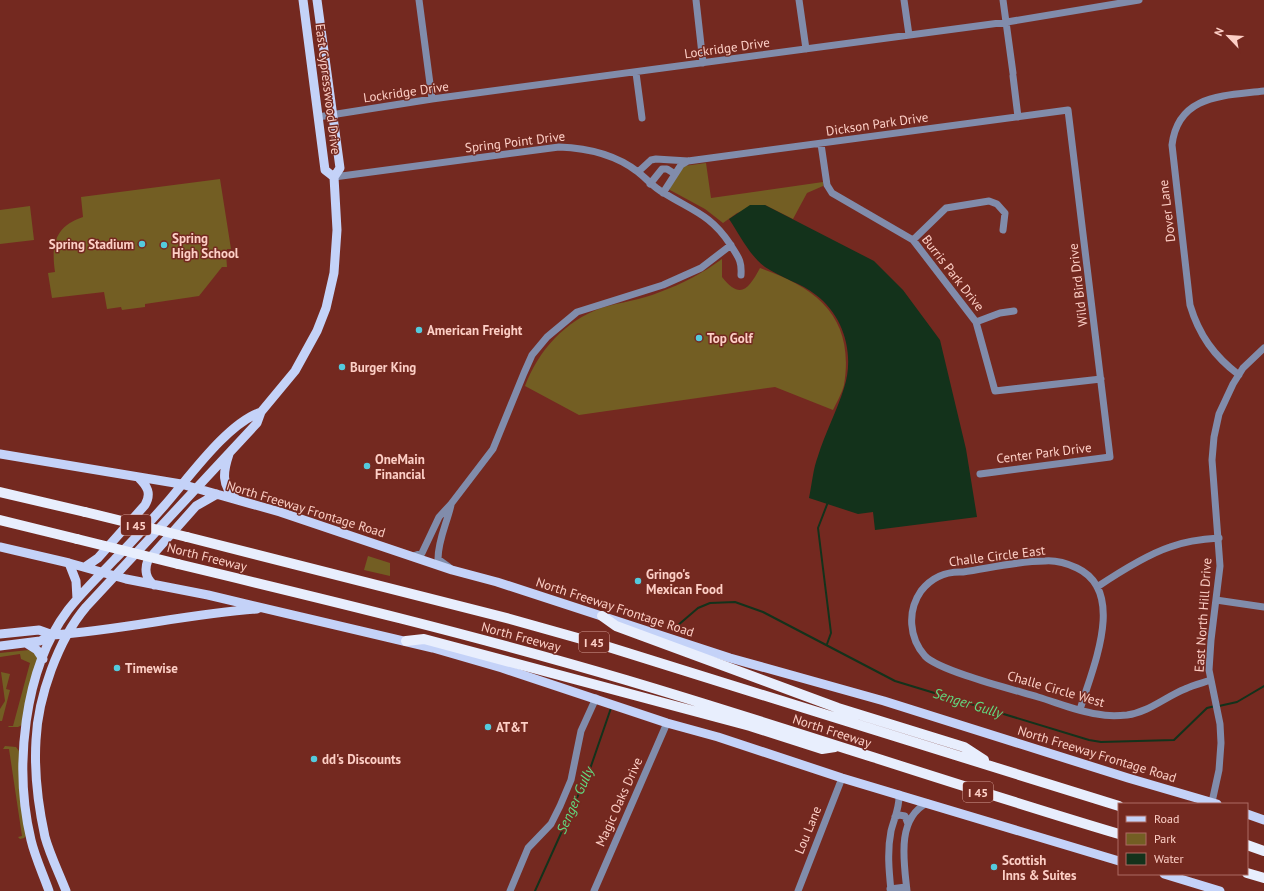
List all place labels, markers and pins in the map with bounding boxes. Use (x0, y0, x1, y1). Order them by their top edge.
place label: Spring High School (172, 230, 239, 262)
place label: Spring Stadium (49, 236, 134, 253)
marker: Spring Stadium (137, 239, 147, 249)
marker: Spring High School (159, 240, 169, 250)
place label: American Freight (427, 322, 523, 339)
marker: American Freight (414, 325, 424, 335)
place label: Top Golf (707, 330, 754, 347)
marker: Top Golf (694, 333, 704, 343)
place label: Burger King (350, 359, 416, 376)
marker: Burger King (337, 362, 347, 372)
place label: OneMain Financial (375, 451, 425, 483)
marker: OneMain Financial (362, 461, 372, 471)
place label: Gringo's Mexican Food (646, 566, 723, 598)
marker: Gringo's Mexican Food (633, 576, 643, 586)
place label: Timewise (125, 660, 178, 677)
marker: Timewise (112, 663, 122, 673)
place label: AT&T (496, 719, 529, 736)
marker: AT&T (483, 722, 493, 732)
place label: dd's Discounts (322, 751, 402, 768)
marker: dd's Discounts (309, 754, 319, 764)
place label: Scottish Inns & Suites (1002, 852, 1077, 884)
marker: Scottish Inns & Suites (989, 862, 999, 872)

